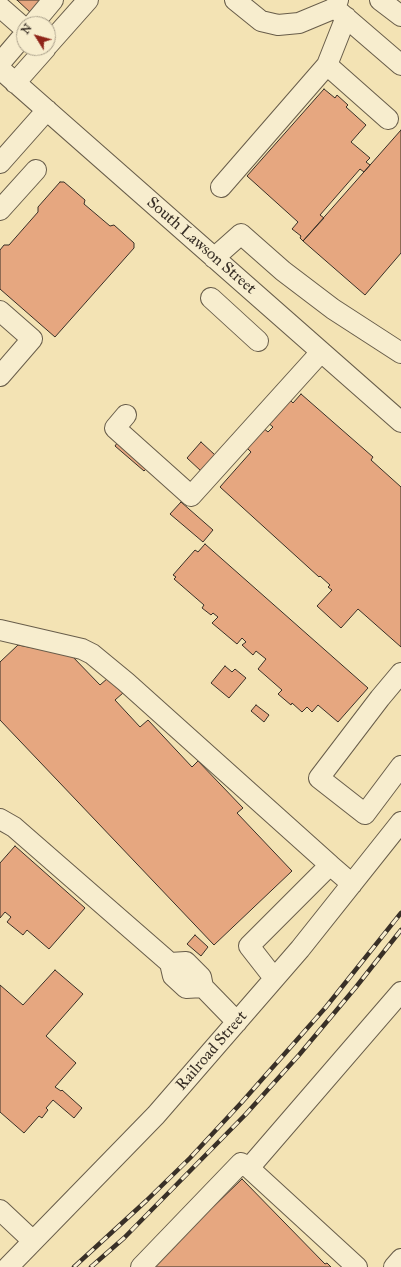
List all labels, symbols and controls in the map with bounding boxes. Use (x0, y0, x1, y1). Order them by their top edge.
north arrow (16, 16, 56, 56)
text: N (19, 21, 35, 37)
street label: South Lawson Street (142, 193, 260, 299)
street label: Railroad Street (172, 1007, 252, 1095)

